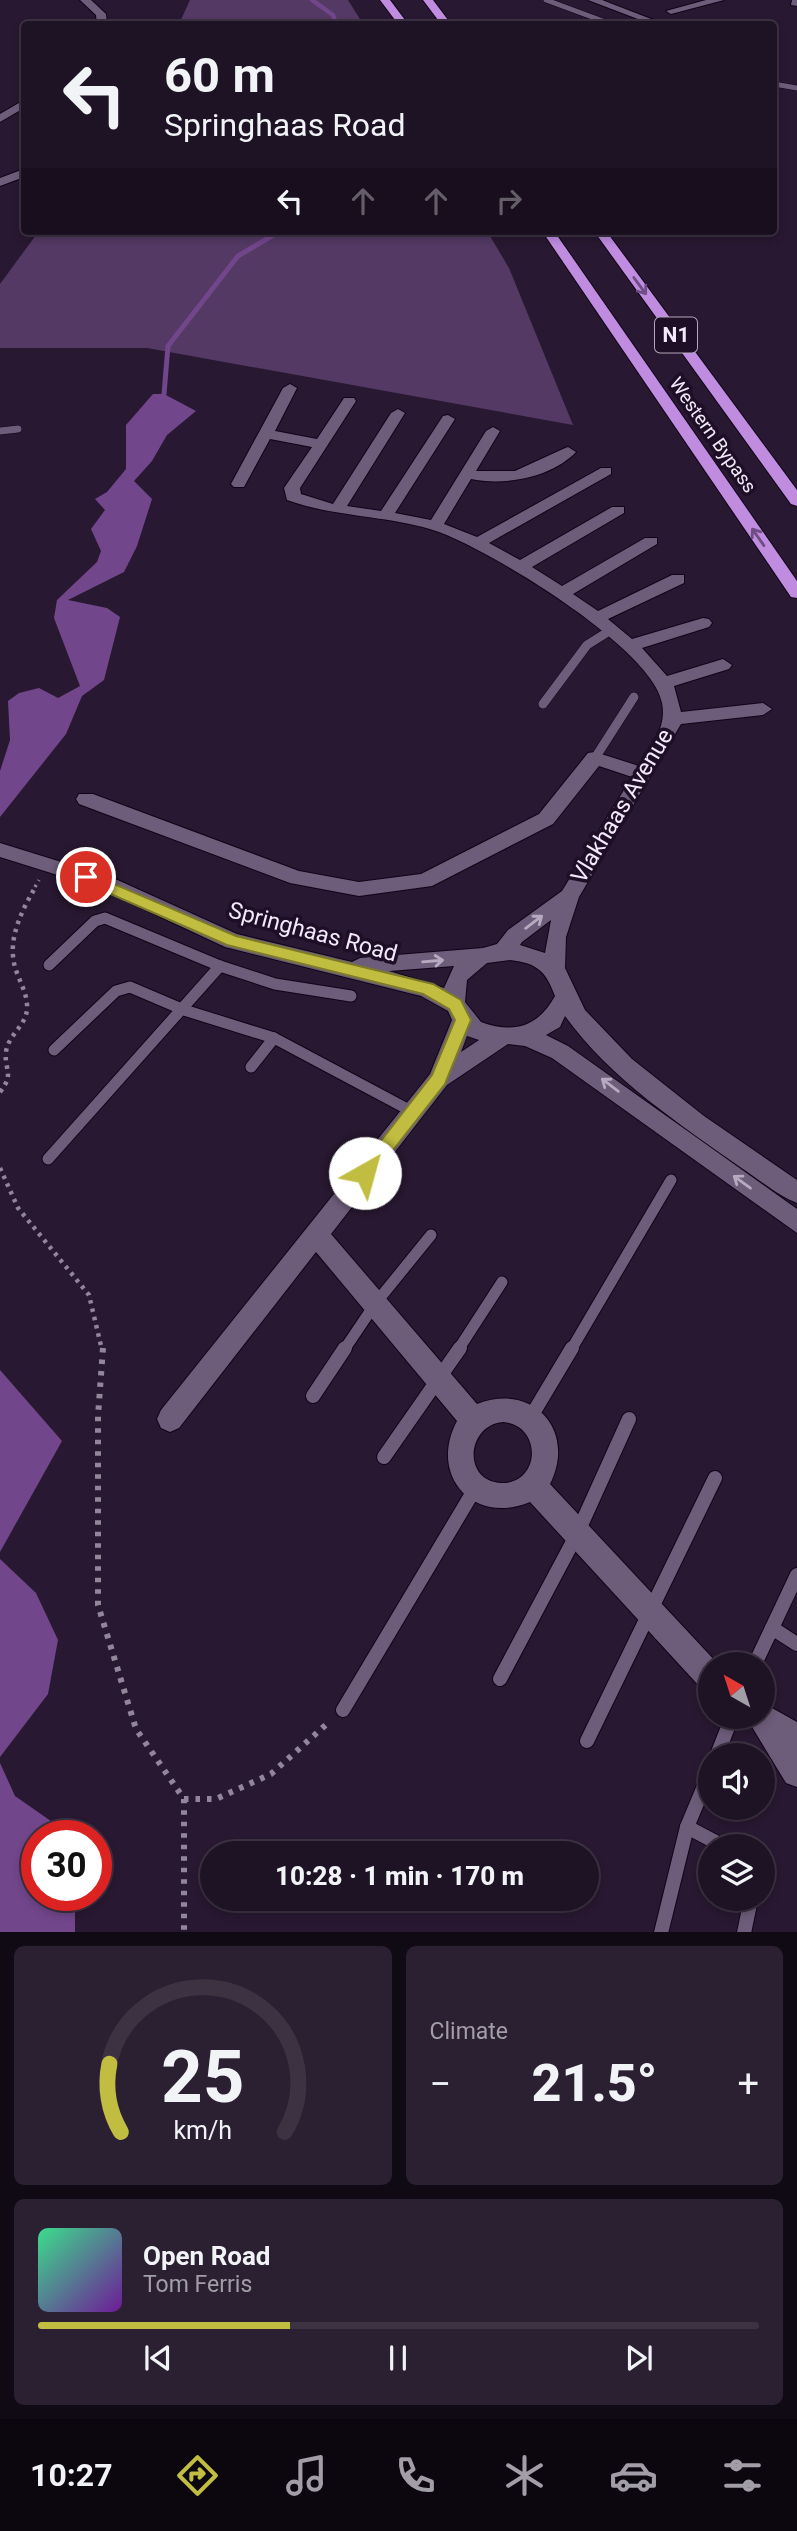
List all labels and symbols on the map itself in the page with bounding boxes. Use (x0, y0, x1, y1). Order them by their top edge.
one-way arrow (633, 276, 648, 295)
road number: N1 (655, 318, 697, 352)
street label: Western Bypass (665, 373, 761, 497)
one-way arrow (751, 528, 765, 547)
street label: Vlakhaas Avenue (565, 724, 679, 888)
pin (56, 847, 116, 907)
street label: Springhaas Road (226, 896, 400, 968)
one-way arrow (524, 915, 543, 929)
one-way arrow (421, 954, 444, 967)
one-way arrow (601, 1078, 619, 1093)
position arrow (328, 1136, 402, 1210)
one-way arrow (733, 1175, 752, 1189)
north arrow (698, 1652, 775, 1729)
speed limit sign: 30 (21, 1820, 112, 1911)

